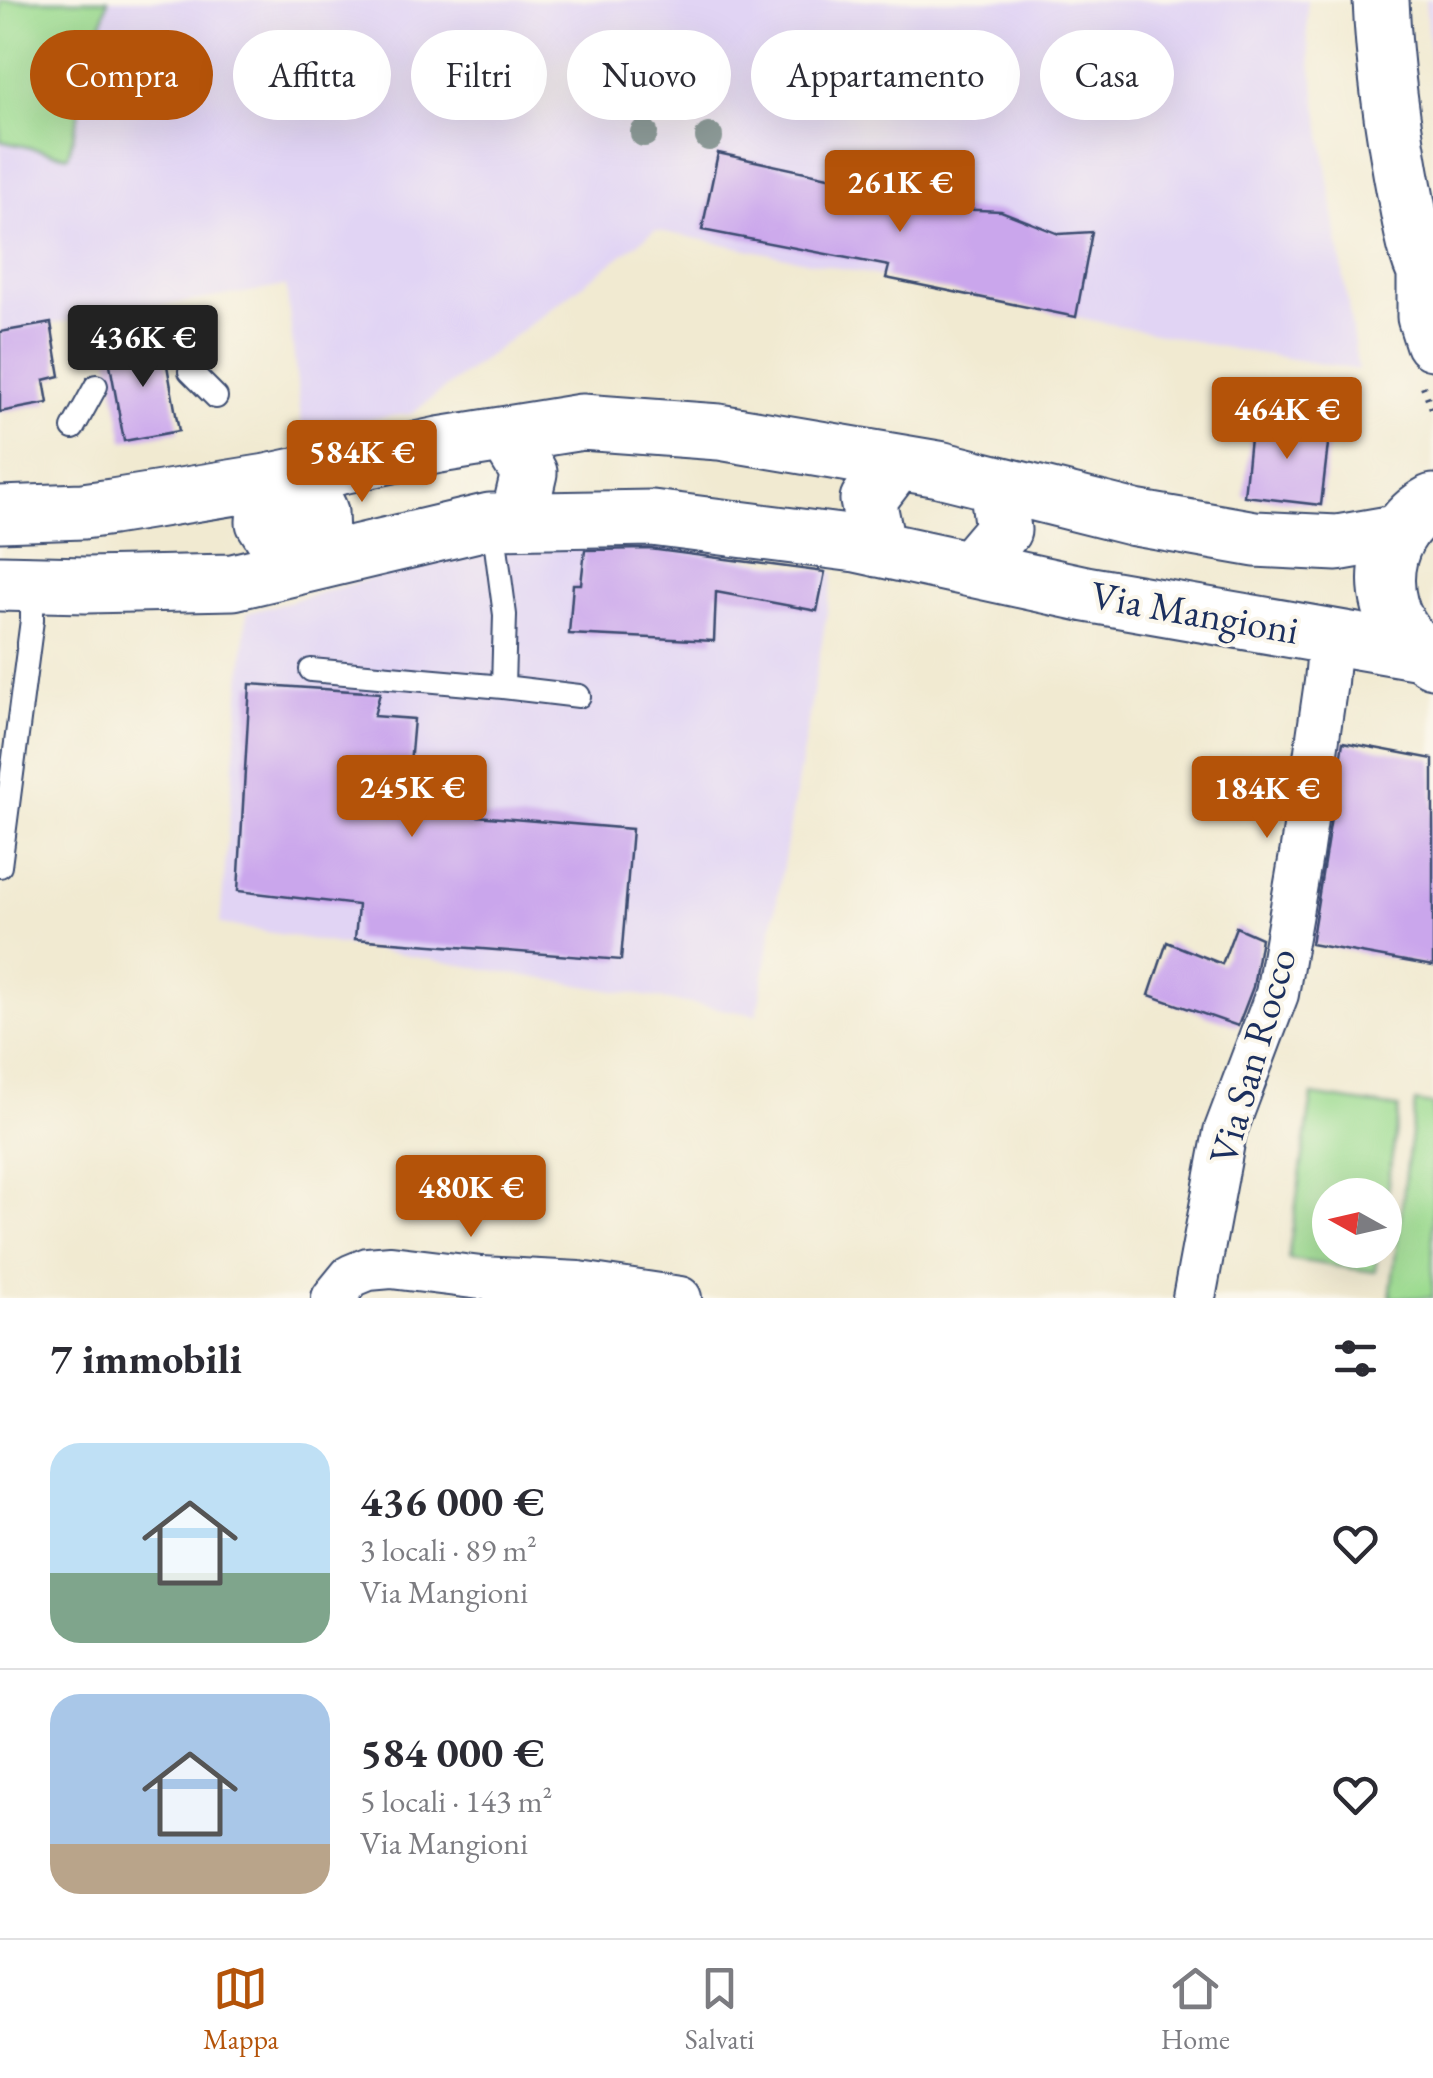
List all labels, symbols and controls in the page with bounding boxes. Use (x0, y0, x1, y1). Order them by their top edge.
chip: Compra (30, 30, 213, 120)
chip: Affitta (233, 30, 391, 120)
chip: Filtri (411, 30, 547, 120)
chip: Nuovo (567, 30, 731, 120)
chip: Appartamento (751, 30, 1020, 120)
chip: Casa (1040, 30, 1174, 120)
pin: 261K € (819, 150, 981, 235)
text: 261K € (847, 161, 953, 203)
pin: 436K € (62, 305, 224, 390)
text: 436K € (90, 316, 196, 358)
pin: 464K € (1206, 377, 1368, 462)
text: 464K € (1234, 388, 1340, 430)
pin: 584K € (281, 420, 443, 505)
text: 584K € (309, 431, 415, 473)
street label: Via Mangioni (1087, 568, 1303, 656)
pin: 245K € (331, 755, 493, 840)
pin: 184K € (1186, 756, 1348, 841)
text: 245K € (359, 766, 465, 808)
text: 184K € (1214, 767, 1320, 809)
street label: Via San Rocco (1196, 942, 1308, 1170)
pin: 480K € (390, 1155, 552, 1240)
text: 480K € (418, 1166, 524, 1208)
north arrow (1312, 1178, 1402, 1268)
map controls (1312, 1178, 1402, 1268)
text: 7 immobili (50, 1331, 242, 1386)
icon: filters (1328, 1331, 1383, 1386)
text: 436 000 € (360, 1474, 544, 1529)
icon: home (130, 1483, 250, 1603)
icon: heart (1328, 1516, 1383, 1571)
text: 3 locali · 89 m² (360, 1529, 537, 1571)
text: Via Mangioni (360, 1571, 528, 1613)
text: 584 000 € (360, 1725, 544, 1780)
icon: home (130, 1734, 250, 1854)
icon: heart (1328, 1767, 1383, 1822)
text: 5 locali · 143 m² (360, 1780, 552, 1822)
text: Via Mangioni (360, 1822, 528, 1864)
tab: Mappa (203, 1961, 279, 2057)
tab: Salvati (685, 1961, 754, 2057)
tab: Home (1161, 1961, 1230, 2057)

